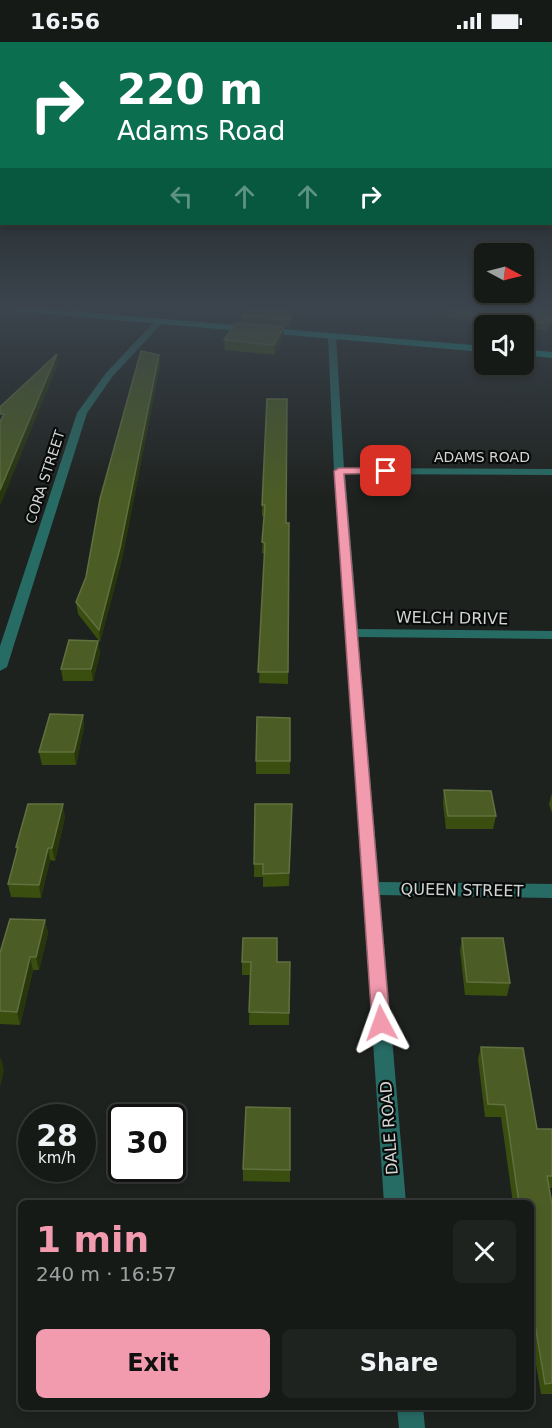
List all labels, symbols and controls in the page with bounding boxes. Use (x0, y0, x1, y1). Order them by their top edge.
text: 16:56 (30, 9, 100, 34)
text: 220 m (117, 65, 263, 114)
icon: right (18, 66, 96, 144)
text: Adams Road (117, 115, 285, 146)
icon: left (165, 180, 198, 213)
icon: ahead (228, 180, 261, 213)
icon: ahead (291, 180, 324, 213)
icon: right (354, 180, 387, 213)
north arrow (474, 243, 534, 303)
map controls (474, 243, 534, 375)
button: sound (474, 315, 534, 375)
street label: CORA STREET (22, 428, 68, 526)
pin (360, 445, 411, 496)
street label: ADAMS ROAD (434, 449, 530, 465)
icon: arrive (369, 454, 402, 487)
street label: WELCH DRIVE (396, 608, 508, 628)
street label: QUEEN STREET (401, 879, 524, 901)
position arrow (349, 991, 413, 1055)
street label: DALE ROAD (376, 1081, 402, 1175)
speed limit sign: 30 (108, 1104, 186, 1182)
text: 28 (36, 1118, 78, 1153)
text: km/h (38, 1149, 76, 1167)
text: 1 min (36, 1219, 149, 1260)
button: close (453, 1220, 516, 1283)
text: 240 m · 16:57 (36, 1262, 177, 1286)
button: Exit (36, 1329, 270, 1398)
button: Share (282, 1329, 516, 1398)

